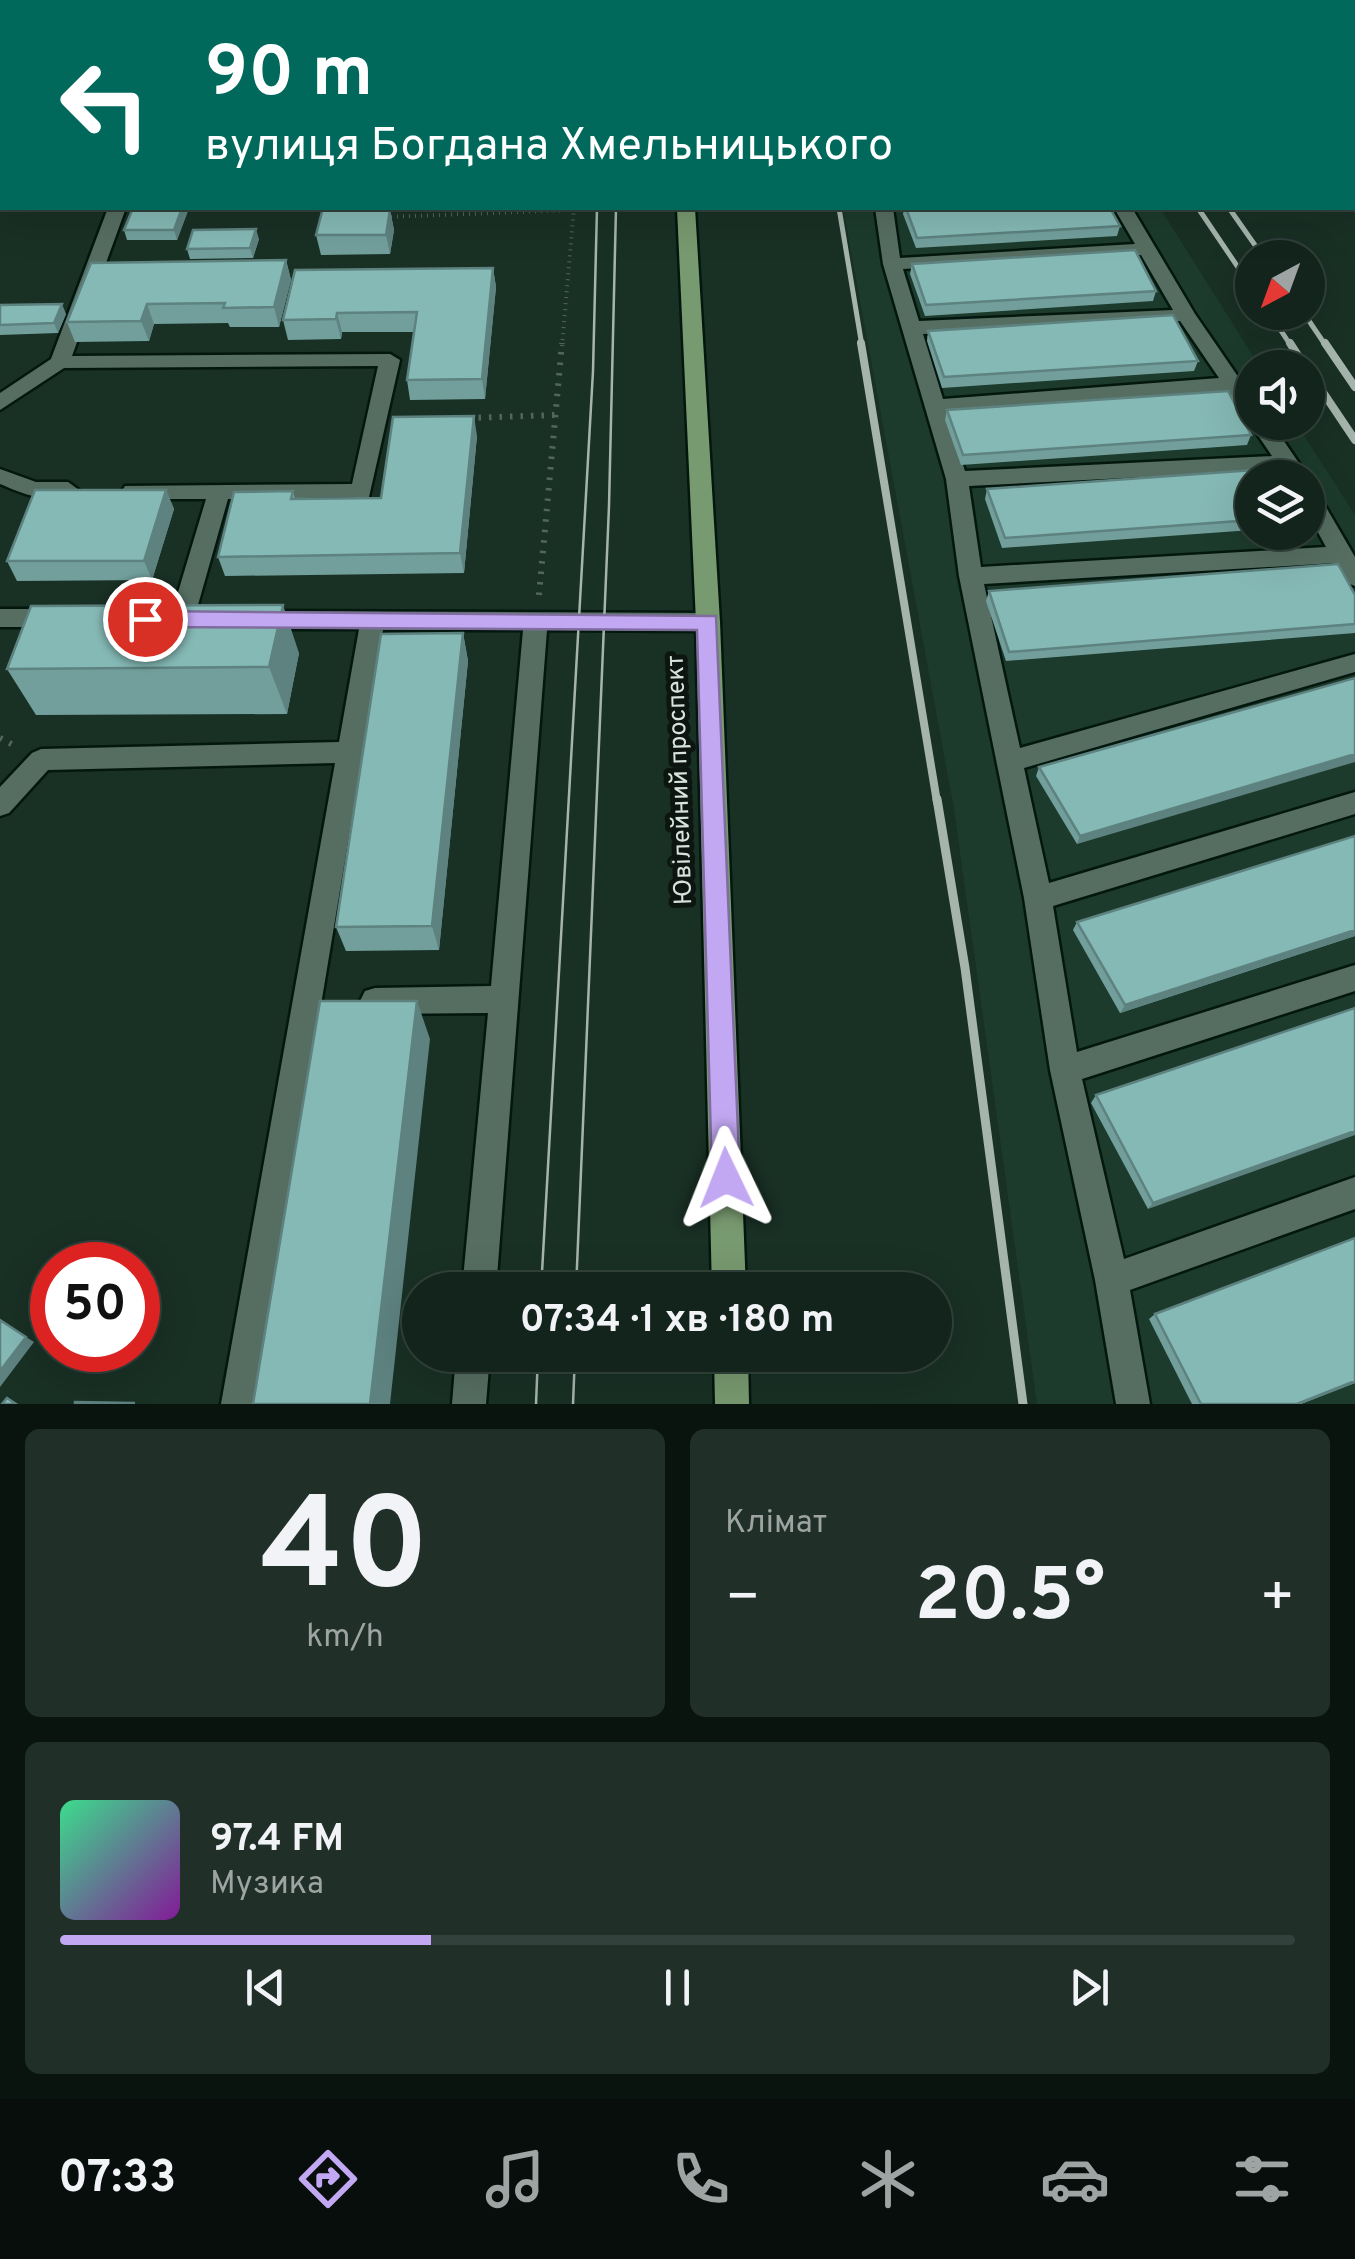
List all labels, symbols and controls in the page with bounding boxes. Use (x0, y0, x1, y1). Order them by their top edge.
text: 90 m (205, 32, 373, 121)
icon: left (40, 40, 170, 170)
text: вулиця Богдана Хмельницького (205, 119, 893, 176)
north arrow (1235, 240, 1325, 330)
map controls (1235, 240, 1325, 550)
button: sound (1235, 350, 1325, 440)
button: layers (1235, 460, 1325, 550)
pin (103, 577, 188, 662)
icon: arrive (118, 592, 173, 647)
street label: Ювілейний проспект (661, 654, 701, 906)
position arrow (674, 1126, 778, 1230)
speed limit sign: 50 (30, 1242, 160, 1372)
text: 07:34 · 1 хв · 180 m (520, 1297, 834, 1346)
text: 40 (260, 1470, 430, 1635)
text: Клімат (725, 1504, 827, 1544)
text: 20.5° (915, 1552, 1105, 1647)
text: − (725, 1565, 760, 1635)
text: + (1260, 1565, 1295, 1635)
text: km/h (306, 1618, 384, 1658)
text: 97.4 FM (210, 1816, 344, 1865)
text: Музика (210, 1865, 324, 1905)
icon: previous (238, 1960, 293, 2015)
icon: pause (650, 1960, 705, 2015)
icon: next (1062, 1960, 1117, 2015)
icon: directions (293, 2144, 363, 2214)
icon: music (480, 2144, 550, 2214)
icon: phone (666, 2144, 736, 2214)
icon: climate (853, 2144, 923, 2214)
icon: car (1040, 2144, 1110, 2214)
icon: filters (1227, 2144, 1297, 2214)
text: 07:33 (58, 2151, 176, 2208)

